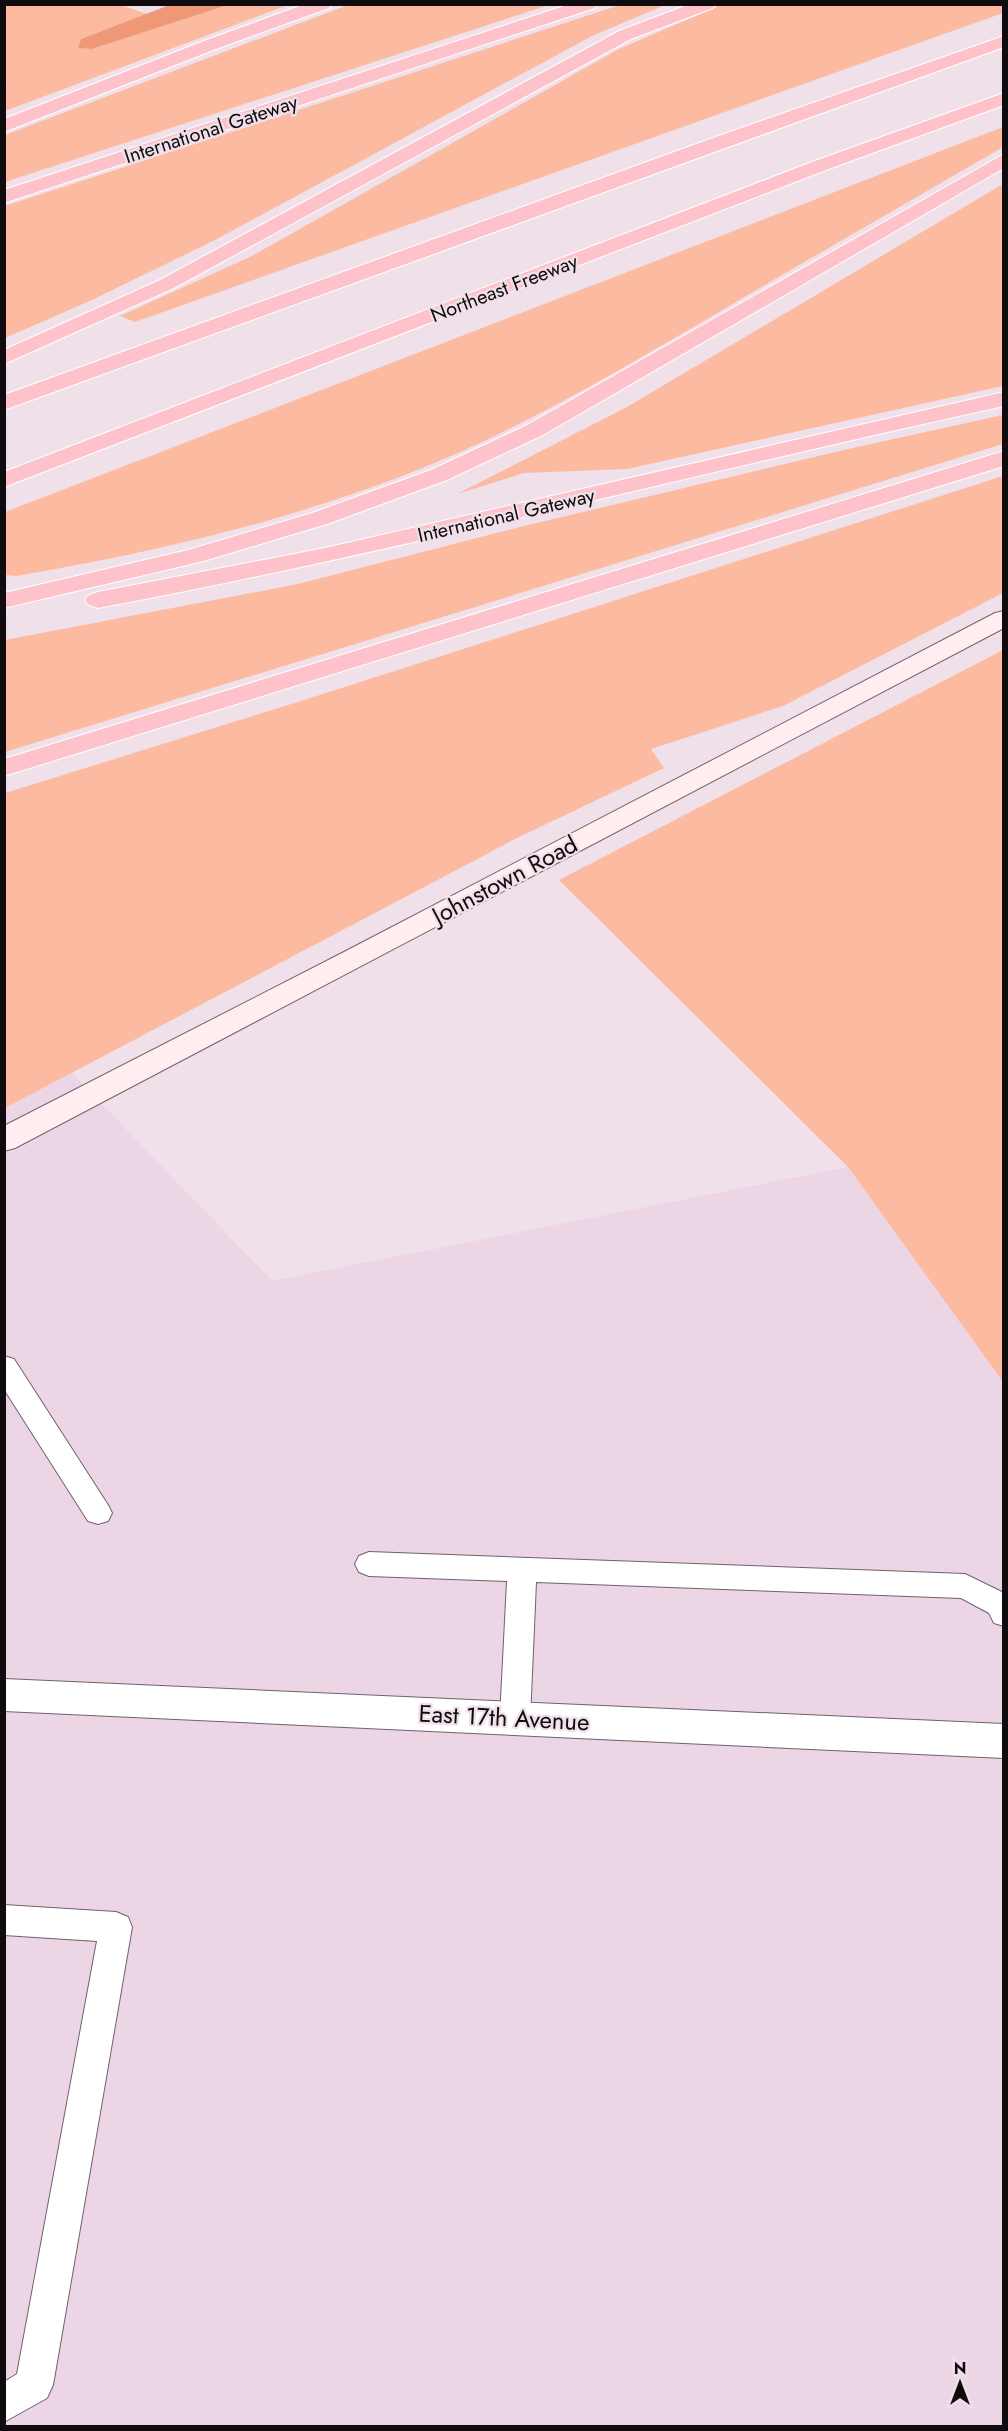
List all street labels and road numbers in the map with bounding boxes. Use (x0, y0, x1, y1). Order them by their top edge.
street label: International Gateway (121, 88, 302, 171)
street label: Northeast Freeway (426, 247, 582, 330)
street label: International Gateway (415, 481, 598, 550)
street label: Johnstown Road (423, 827, 584, 934)
street label: East 17th Avenue (418, 1696, 590, 1739)

